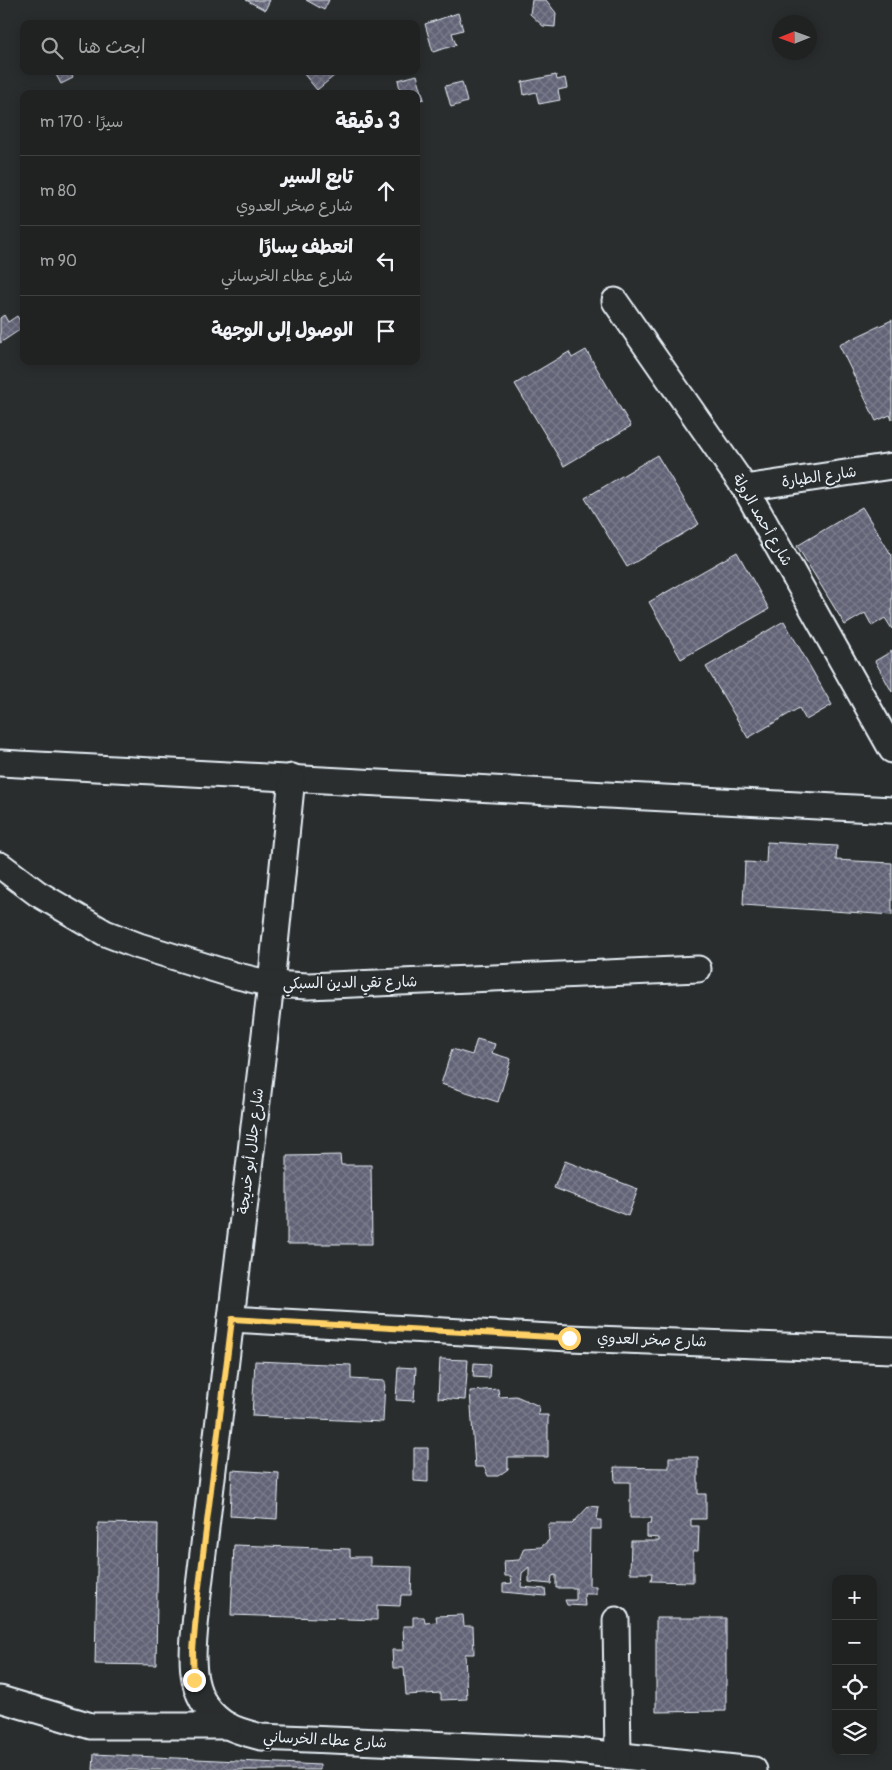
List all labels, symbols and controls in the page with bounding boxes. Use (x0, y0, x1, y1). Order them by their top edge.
north arrow (772, 15, 817, 60)
search box (20, 20, 420, 75)
icon: search (38, 34, 66, 62)
text: ابحث هنا (78, 35, 146, 59)
text: 3 دقيقة (335, 108, 400, 135)
text: سيرًا · 170 m (40, 112, 123, 132)
text: تابع السير (281, 165, 353, 189)
icon: ahead (372, 177, 400, 205)
text: 80 m (40, 181, 77, 201)
text: شارع صخر العدوي (236, 196, 353, 216)
text: انعطف يسارًا (259, 235, 353, 259)
icon: left (372, 247, 400, 275)
text: 90 m (40, 251, 77, 271)
text: شارع عطاء الخرساني (221, 266, 353, 286)
icon: arrive (372, 317, 400, 345)
text: الوصول إلى الوجهة (211, 318, 353, 342)
street label: شارع الطيارة (780, 462, 858, 492)
street label: شارع أحمد الرولة (728, 470, 796, 570)
street label: شارع تقي الدين السبكي (283, 972, 417, 997)
street label: شارع جلال أبو خديجة (234, 1087, 268, 1215)
route start (558, 1327, 581, 1350)
street label: شارع صخر العدوي (597, 1329, 707, 1352)
map controls (832, 1575, 877, 1755)
button: + (832, 1575, 877, 1620)
button: − (832, 1620, 877, 1665)
button: locate (832, 1665, 877, 1710)
route end (183, 1669, 206, 1692)
button: layers (832, 1710, 877, 1755)
street label: شارع عطاء الخرساني (263, 1727, 387, 1756)

